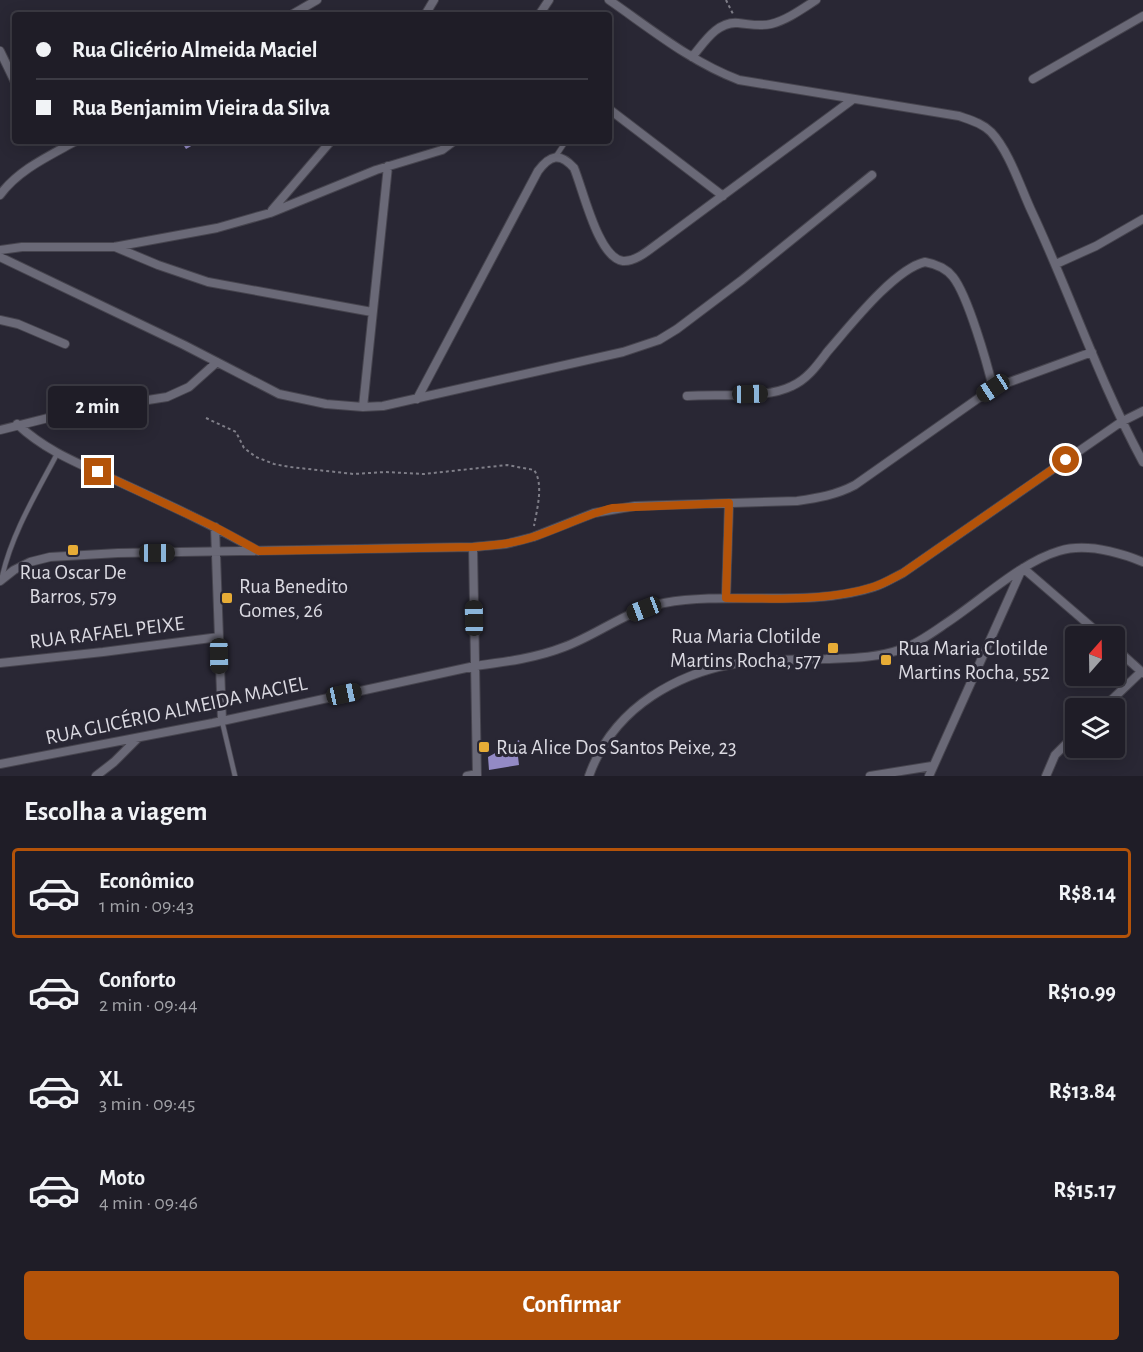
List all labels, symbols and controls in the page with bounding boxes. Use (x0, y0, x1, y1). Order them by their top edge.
text: Rua Glicério Almeida Maciel (72, 39, 318, 61)
text: Rua Benjamim Vieira da Silva (72, 97, 330, 119)
car (973, 371, 1013, 405)
callout: 2 min (48, 385, 148, 427)
car (732, 385, 768, 403)
text: 2 min (75, 397, 120, 417)
route start (1052, 446, 1079, 473)
route end (84, 458, 111, 485)
marker: Rua Oscar De Barros, 579 (66, 543, 80, 557)
car (139, 544, 175, 562)
place label: Rua Oscar De Barros, 579 (19, 562, 127, 607)
place label: Rua Benedito Gomes, 26 (239, 576, 348, 621)
marker: Rua Benedito Gomes, 26 (220, 591, 234, 605)
car (624, 594, 664, 624)
car (465, 600, 483, 636)
street label: RUA RAFAEL PEIXE (28, 613, 186, 652)
place label: Rua Maria Clotilde Martins Rocha, 577 (670, 626, 821, 671)
north arrow (1065, 626, 1125, 686)
map controls (1065, 626, 1125, 758)
car (210, 638, 228, 674)
place label: Rua Maria Clotilde Martins Rocha, 552 (898, 638, 1050, 683)
marker: Rua Maria Clotilde Martins Rocha, 577 (826, 641, 840, 655)
marker: Rua Maria Clotilde Martins Rocha, 552 (879, 653, 893, 667)
street label: RUA GLICÉRIO ALMEIDA MACIEL (43, 670, 309, 749)
car (325, 681, 363, 707)
button: layers (1065, 698, 1125, 758)
place label: Rua Alice Dos Santos Peixe, 23 (496, 737, 737, 758)
marker: Rua Alice Dos Santos Peixe, 23 (477, 740, 491, 754)
text: Escolha a viagem (24, 798, 207, 825)
icon: car (27, 866, 81, 920)
text: Econômico (99, 870, 194, 892)
text: R$8.14 (1058, 882, 1116, 904)
text: 1 min · 09:43 (99, 896, 194, 916)
icon: car (27, 965, 81, 1019)
text: Conforto (99, 969, 176, 991)
text: R$10.99 (1047, 981, 1116, 1003)
text: 2 min · 09:44 (99, 995, 198, 1015)
icon: car (27, 1064, 81, 1118)
text: XL (99, 1068, 122, 1090)
text: R$13.84 (1049, 1080, 1116, 1102)
text: 3 min · 09:45 (99, 1094, 195, 1114)
icon: car (27, 1163, 81, 1217)
text: Moto (99, 1167, 145, 1189)
text: R$15.17 (1053, 1179, 1116, 1201)
text: 4 min · 09:46 (99, 1193, 198, 1213)
button: Confirmar (24, 1271, 1119, 1340)

